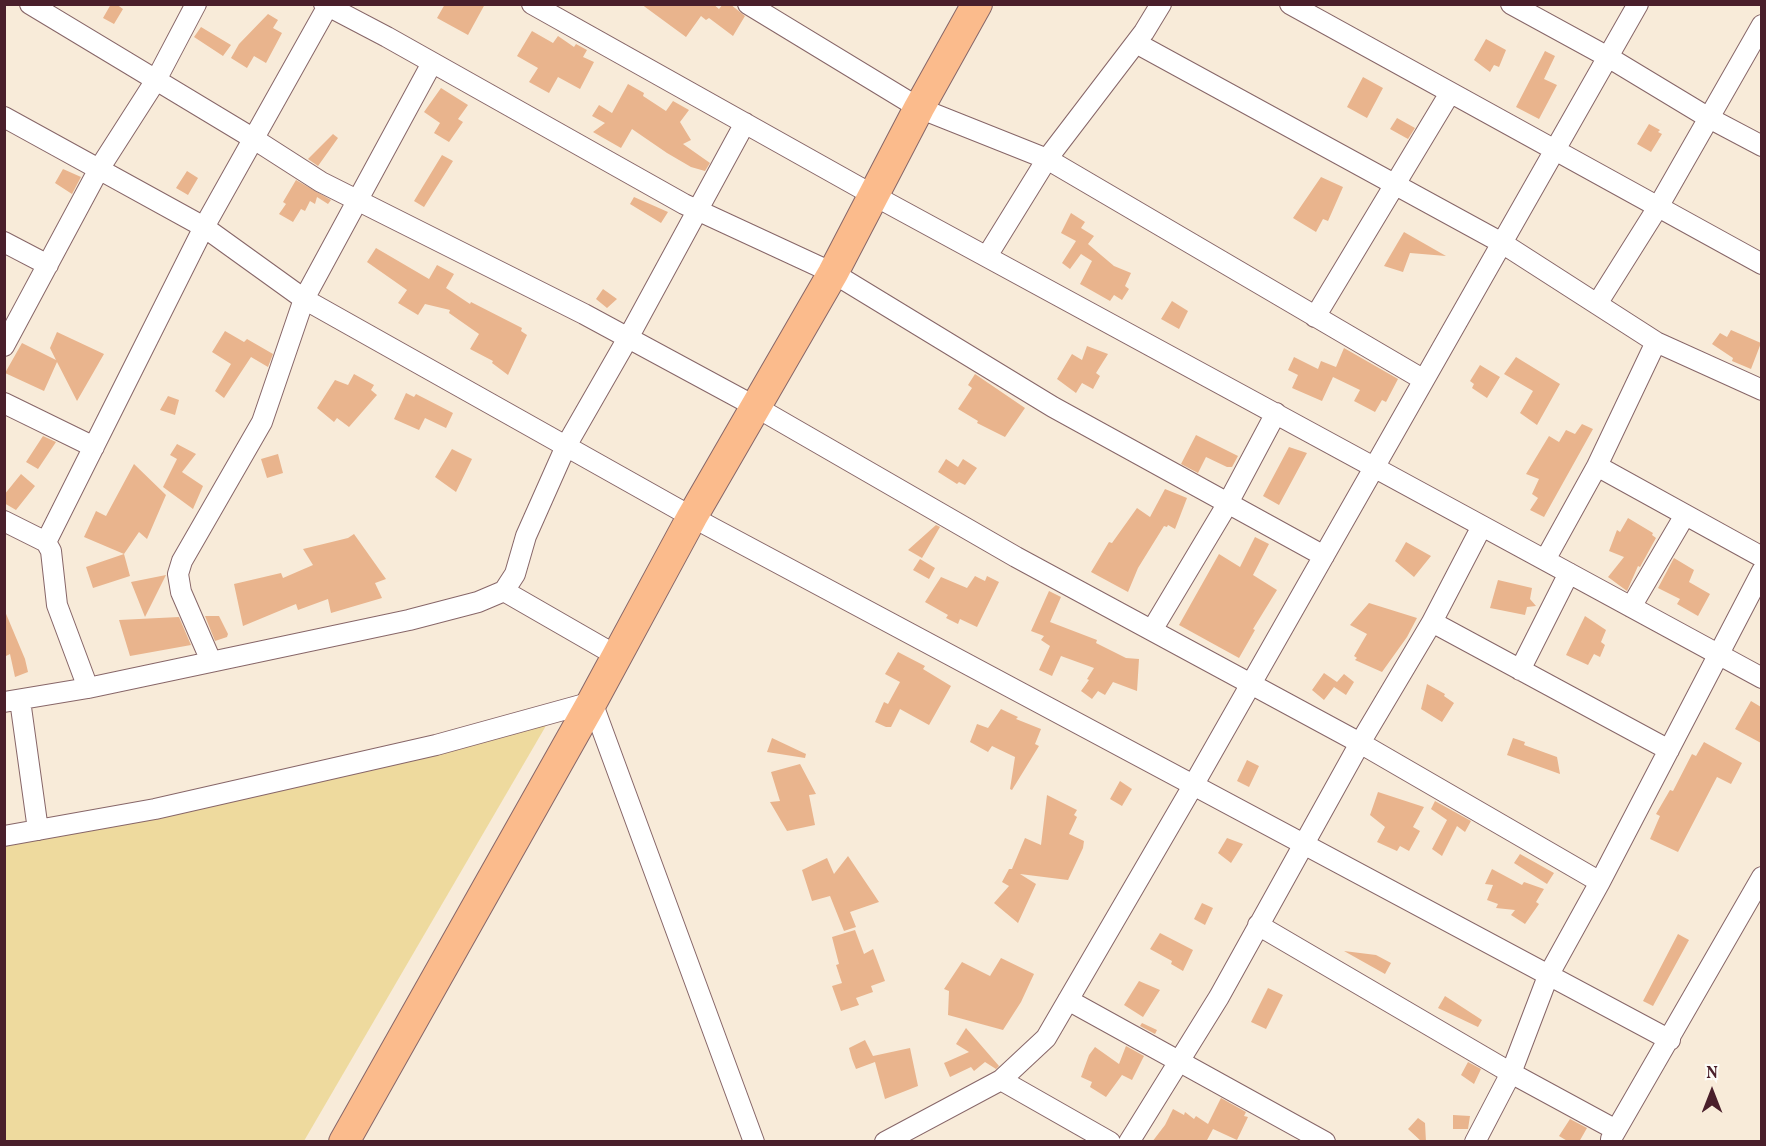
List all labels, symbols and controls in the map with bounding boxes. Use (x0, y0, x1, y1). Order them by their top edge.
north arrow (1682, 1062, 1742, 1122)
text: N (1706, 1063, 1718, 1085)

